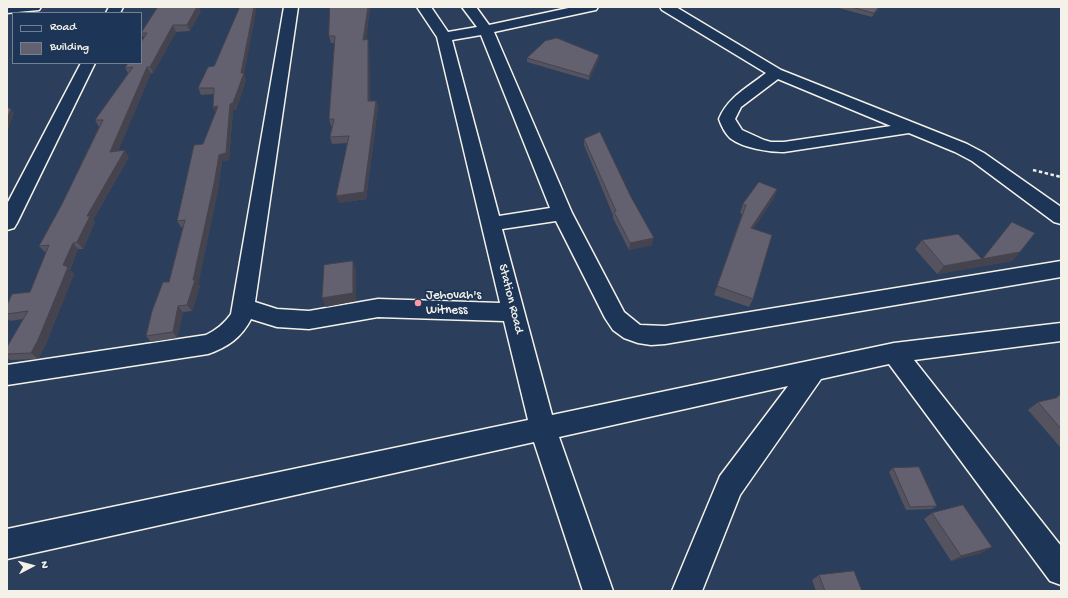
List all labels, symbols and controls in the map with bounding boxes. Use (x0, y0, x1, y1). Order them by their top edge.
legend (12, 12, 142, 64)
text: Road (50, 21, 76, 35)
text: Building (50, 41, 89, 55)
street label: Station Road (494, 263, 526, 335)
place label: Jehovah's Witness (426, 288, 481, 319)
marker: Jehovah's Witness (413, 298, 423, 308)
north arrow (12, 546, 52, 586)
text: N (38, 561, 50, 569)

